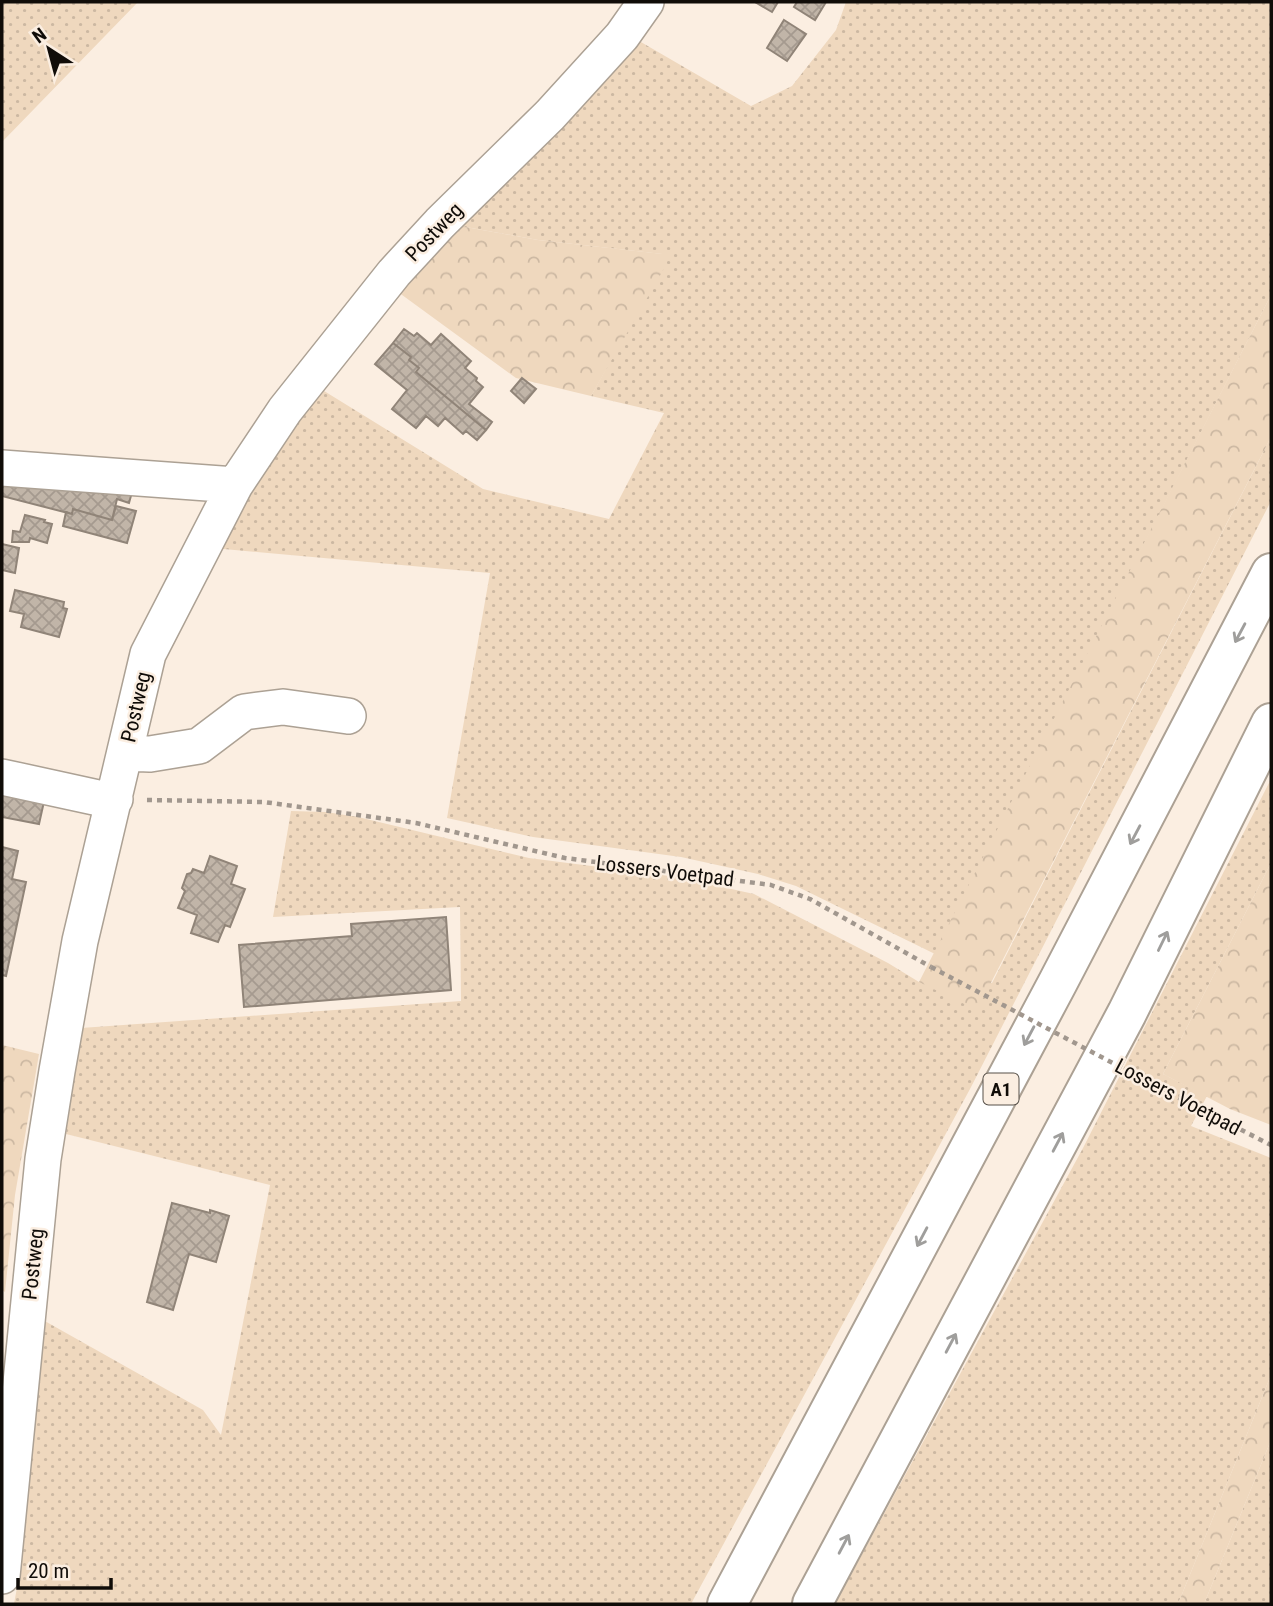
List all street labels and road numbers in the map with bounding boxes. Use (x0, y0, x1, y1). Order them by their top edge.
street label: Postweg (400, 198, 468, 266)
street label: Postweg (116, 669, 156, 745)
street label: Lossers Voetpad (595, 851, 735, 891)
street label: Lossers Voetpad (1111, 1054, 1245, 1140)
road number: A1 (984, 1074, 1018, 1105)
street label: Postweg (17, 1227, 49, 1301)

